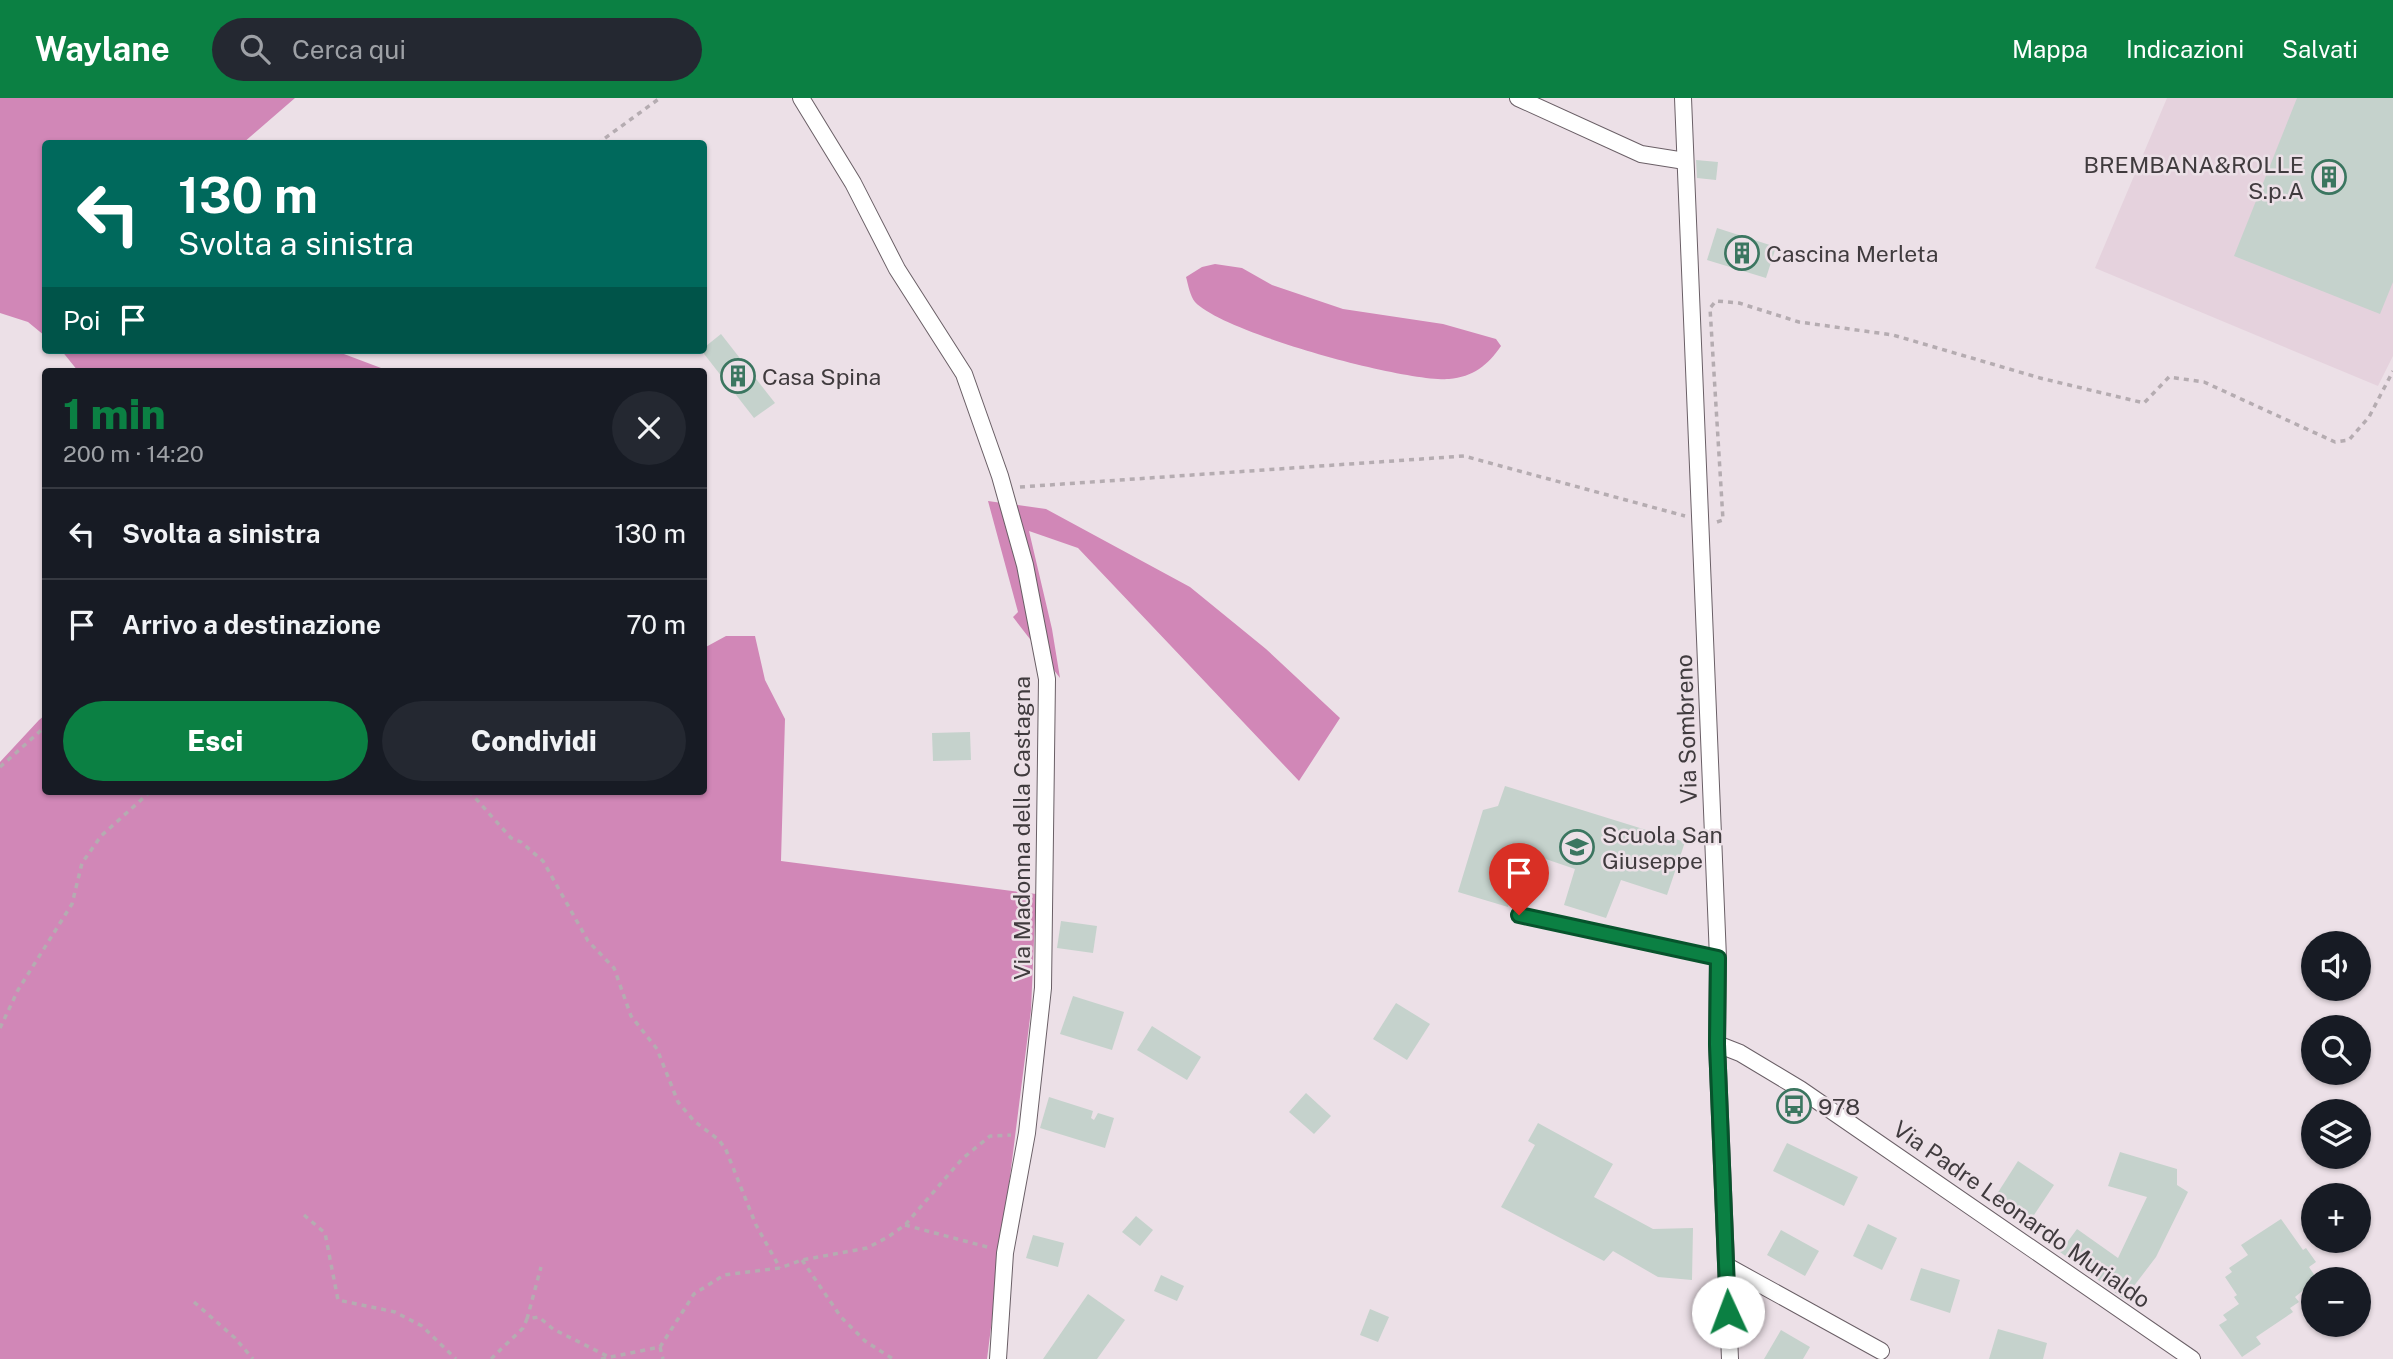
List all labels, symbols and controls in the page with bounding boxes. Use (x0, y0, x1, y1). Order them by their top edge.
search box (212, 18, 702, 81)
text: Waylane (35, 30, 170, 68)
icon: search (236, 30, 274, 68)
text: Cerca qui (292, 34, 406, 65)
text: Mappa (2012, 35, 2088, 63)
text: Indicazioni (2126, 35, 2244, 63)
text: Salvati (2282, 35, 2358, 63)
place label: BREMBANA&ROLLE S.p.A (2083, 151, 2304, 204)
building icon: BREMBANA&ROLLE S.p.A (2310, 158, 2348, 196)
text: 130 m (178, 166, 318, 224)
icon: left (63, 168, 154, 259)
text: Svolta a sinistra (178, 225, 414, 262)
building icon: Cascina Merleta (1723, 234, 1761, 272)
place label: Cascina Merleta (1766, 240, 1938, 267)
icon: arrive (114, 301, 152, 339)
text: Poi (63, 305, 100, 336)
building icon: Casa Spina (719, 357, 757, 395)
place label: Casa Spina (762, 363, 881, 390)
text: 1 min (63, 389, 166, 438)
button: close (612, 391, 686, 465)
text: 200 m · 14:20 (63, 440, 204, 467)
icon: left (63, 515, 101, 553)
text: Svolta a sinistra (122, 518, 320, 549)
text: 130 m (614, 518, 686, 549)
icon: arrive (63, 606, 101, 644)
text: Arrivo a destinazione (122, 609, 381, 640)
text: 70 m (626, 609, 686, 640)
street label: Via Sombreno (1670, 654, 1702, 804)
street label: Via Madonna della Castagna (1008, 676, 1035, 980)
button: Esci (63, 701, 368, 781)
button: Condividi (382, 701, 686, 781)
place label: Scuola San Giuseppe (1602, 821, 1723, 874)
school or university icon: Scuola San Giuseppe (1558, 828, 1596, 866)
pin (1489, 843, 1549, 915)
icon: arrive (1500, 854, 1538, 892)
map controls (2301, 931, 2371, 1337)
button: sound (2301, 931, 2371, 1001)
button: search (2301, 1015, 2371, 1085)
bus stop icon: 978 (1775, 1087, 1813, 1125)
place label: 978 (1818, 1093, 1860, 1120)
button: layers (2301, 1099, 2371, 1169)
street label: Via Padre Leonardo Murialdo (1888, 1115, 2156, 1313)
button: + (2301, 1183, 2371, 1253)
button: − (2301, 1267, 2371, 1337)
position arrow (1691, 1275, 1765, 1349)

